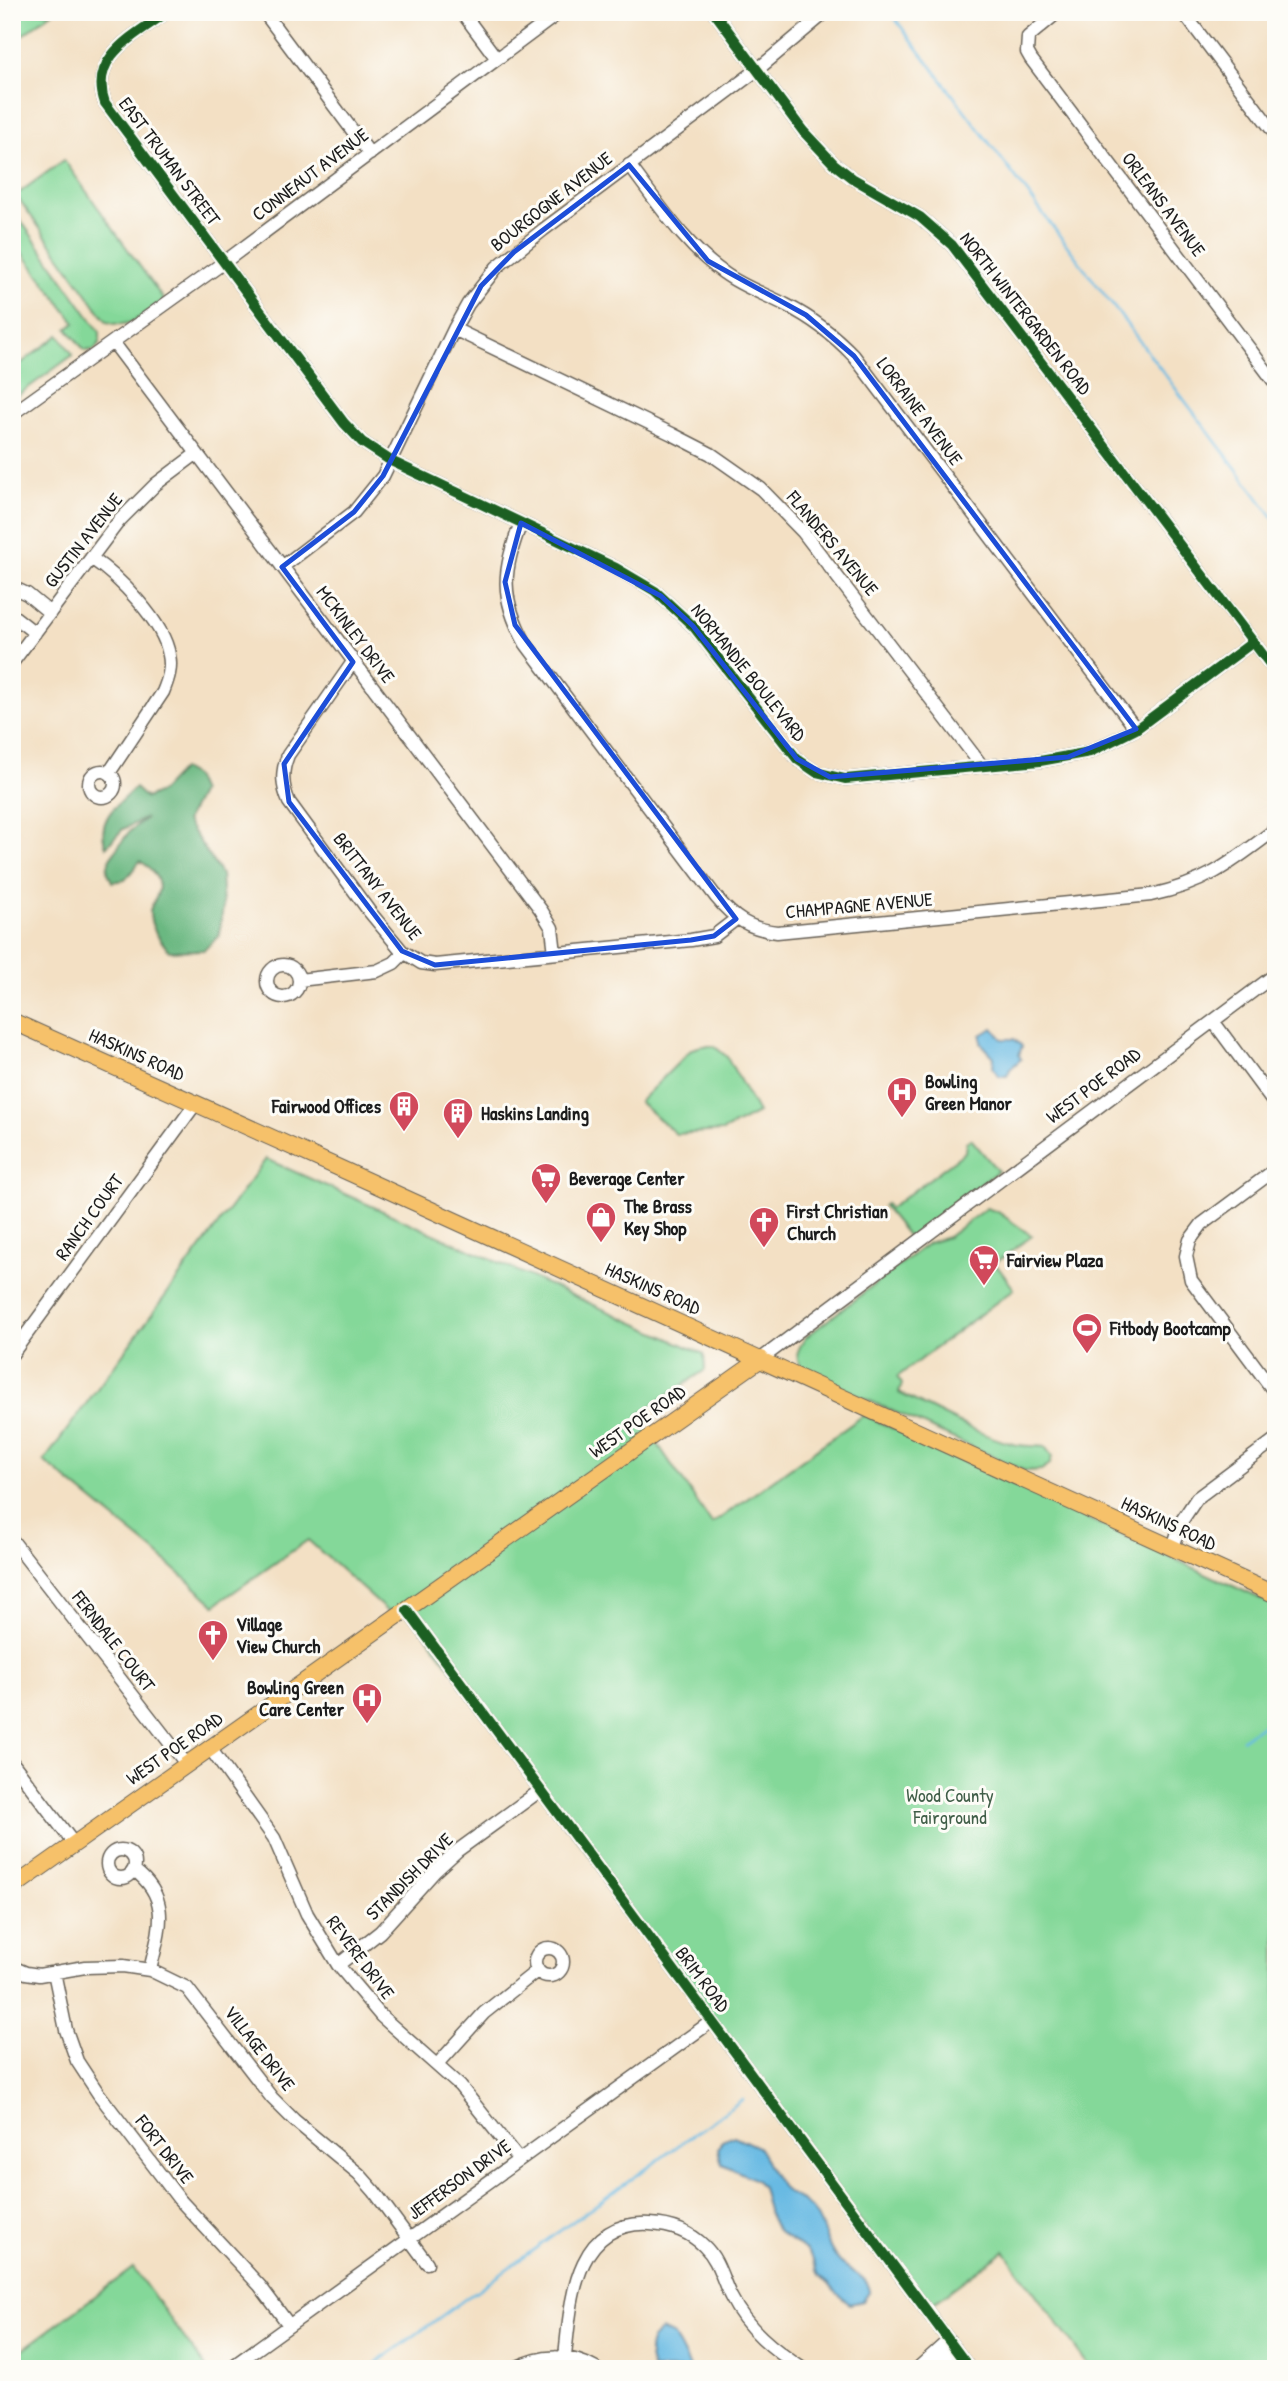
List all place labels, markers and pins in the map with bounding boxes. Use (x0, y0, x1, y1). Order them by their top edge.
place label: Bowling Green Manor (925, 1068, 1013, 1116)
hospital icon: Bowling Green Manor (885, 1075, 919, 1119)
building icon: Fairwood Offices (387, 1089, 421, 1133)
place label: Fairwood Offices (271, 1093, 382, 1119)
building icon: Haskins Landing (441, 1096, 475, 1140)
place label: Haskins Landing (481, 1100, 589, 1127)
supermarket icon: Beverage Center (529, 1161, 563, 1205)
place label: Beverage Center (569, 1165, 685, 1192)
place label: The Brass Key Shop (623, 1193, 693, 1242)
place label: First Christian Church (786, 1198, 888, 1246)
shop icon: The Brass Key Shop (584, 1200, 618, 1244)
church icon: First Christian Church (747, 1205, 781, 1249)
supermarket icon: Fairview Plaza (967, 1243, 1001, 1287)
place label: Fairview Plaza (1006, 1247, 1104, 1273)
sports icon: Fitbody Bootcamp (1070, 1311, 1104, 1355)
place label: Fitbody Bootcamp (1109, 1315, 1231, 1342)
place label: Village View Church (236, 1611, 320, 1659)
church icon: Village View Church (196, 1618, 230, 1662)
place label: Bowling Green Care Center (247, 1674, 345, 1722)
hospital icon: Bowling Green Care Center (350, 1681, 384, 1725)

